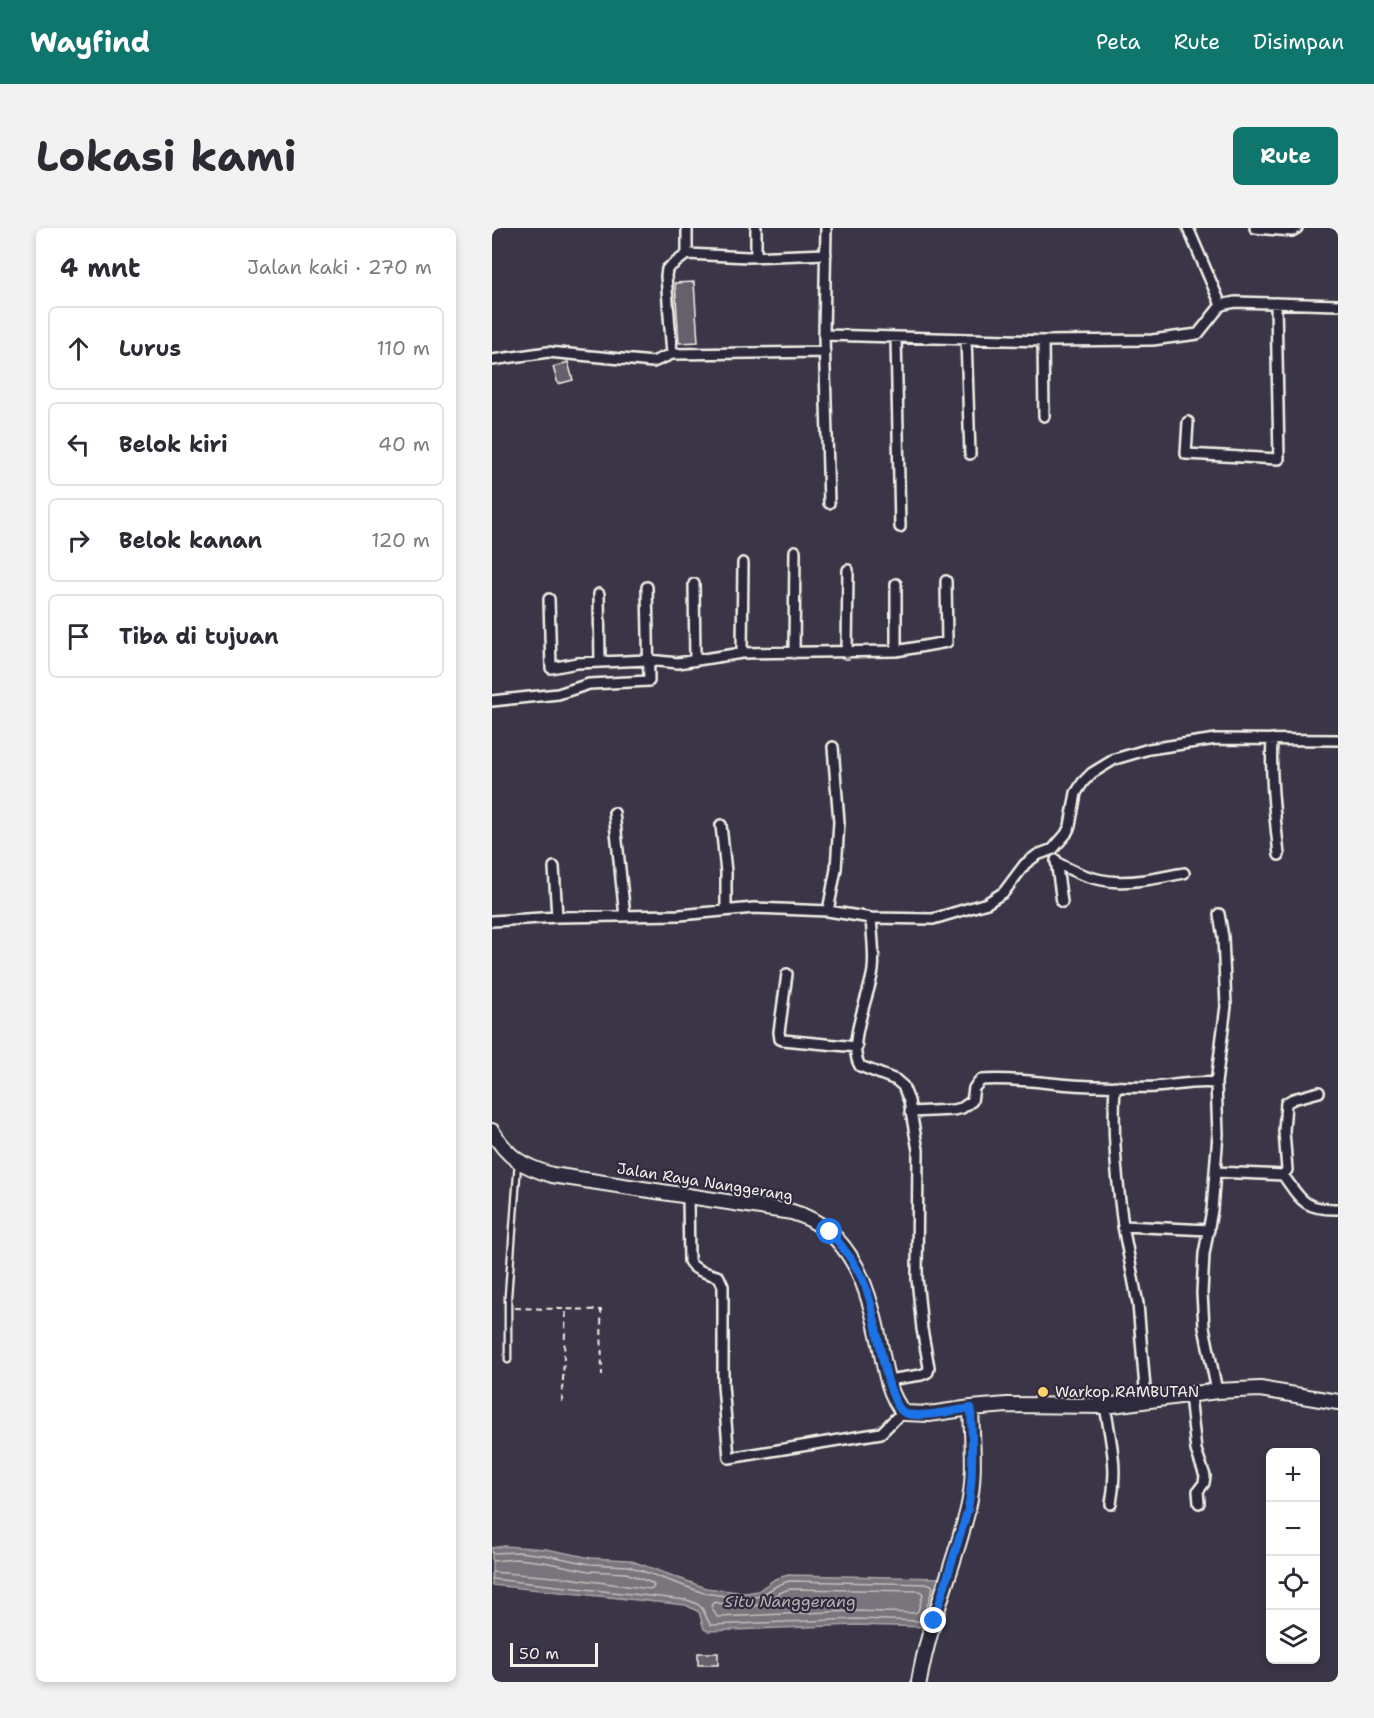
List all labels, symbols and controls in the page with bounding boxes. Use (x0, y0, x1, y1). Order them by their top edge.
text: Wayfind (30, 23, 150, 61)
text: Peta (1096, 28, 1141, 56)
text: Rute (1174, 28, 1220, 56)
text: Disimpan (1253, 28, 1344, 56)
button: Rute (1233, 127, 1338, 185)
text: Lokasi kami (36, 128, 297, 184)
text: 4 mnt (60, 250, 140, 285)
text: Jalan kaki · 270 m (247, 254, 432, 280)
icon: ahead (62, 332, 95, 365)
text: Lurus (119, 334, 181, 363)
text: 110 m (376, 335, 430, 361)
icon: left (62, 428, 95, 461)
text: Belok kiri (119, 430, 228, 459)
text: 40 m (378, 431, 430, 457)
icon: right (62, 524, 95, 557)
text: Belok kanan (119, 526, 262, 555)
text: 120 m (371, 527, 430, 553)
icon: arrive (62, 620, 95, 653)
text: Tiba di tujuan (119, 622, 279, 651)
street label: Jalan Raya Nanggerang (616, 1158, 794, 1206)
route start (816, 1218, 842, 1244)
place label: Warkop RAMBUTAN (1055, 1382, 1199, 1402)
marker: Warkop RAMBUTAN (1036, 1385, 1050, 1399)
map controls (1266, 1448, 1320, 1664)
button: + (1266, 1448, 1320, 1502)
button: − (1266, 1502, 1320, 1556)
button: locate (1266, 1556, 1320, 1610)
water label: Situ Nanggerang (724, 1591, 856, 1612)
route end (920, 1607, 946, 1633)
button: layers (1266, 1610, 1320, 1664)
scale bar (510, 1640, 598, 1668)
text: 50 m (519, 1643, 559, 1664)

